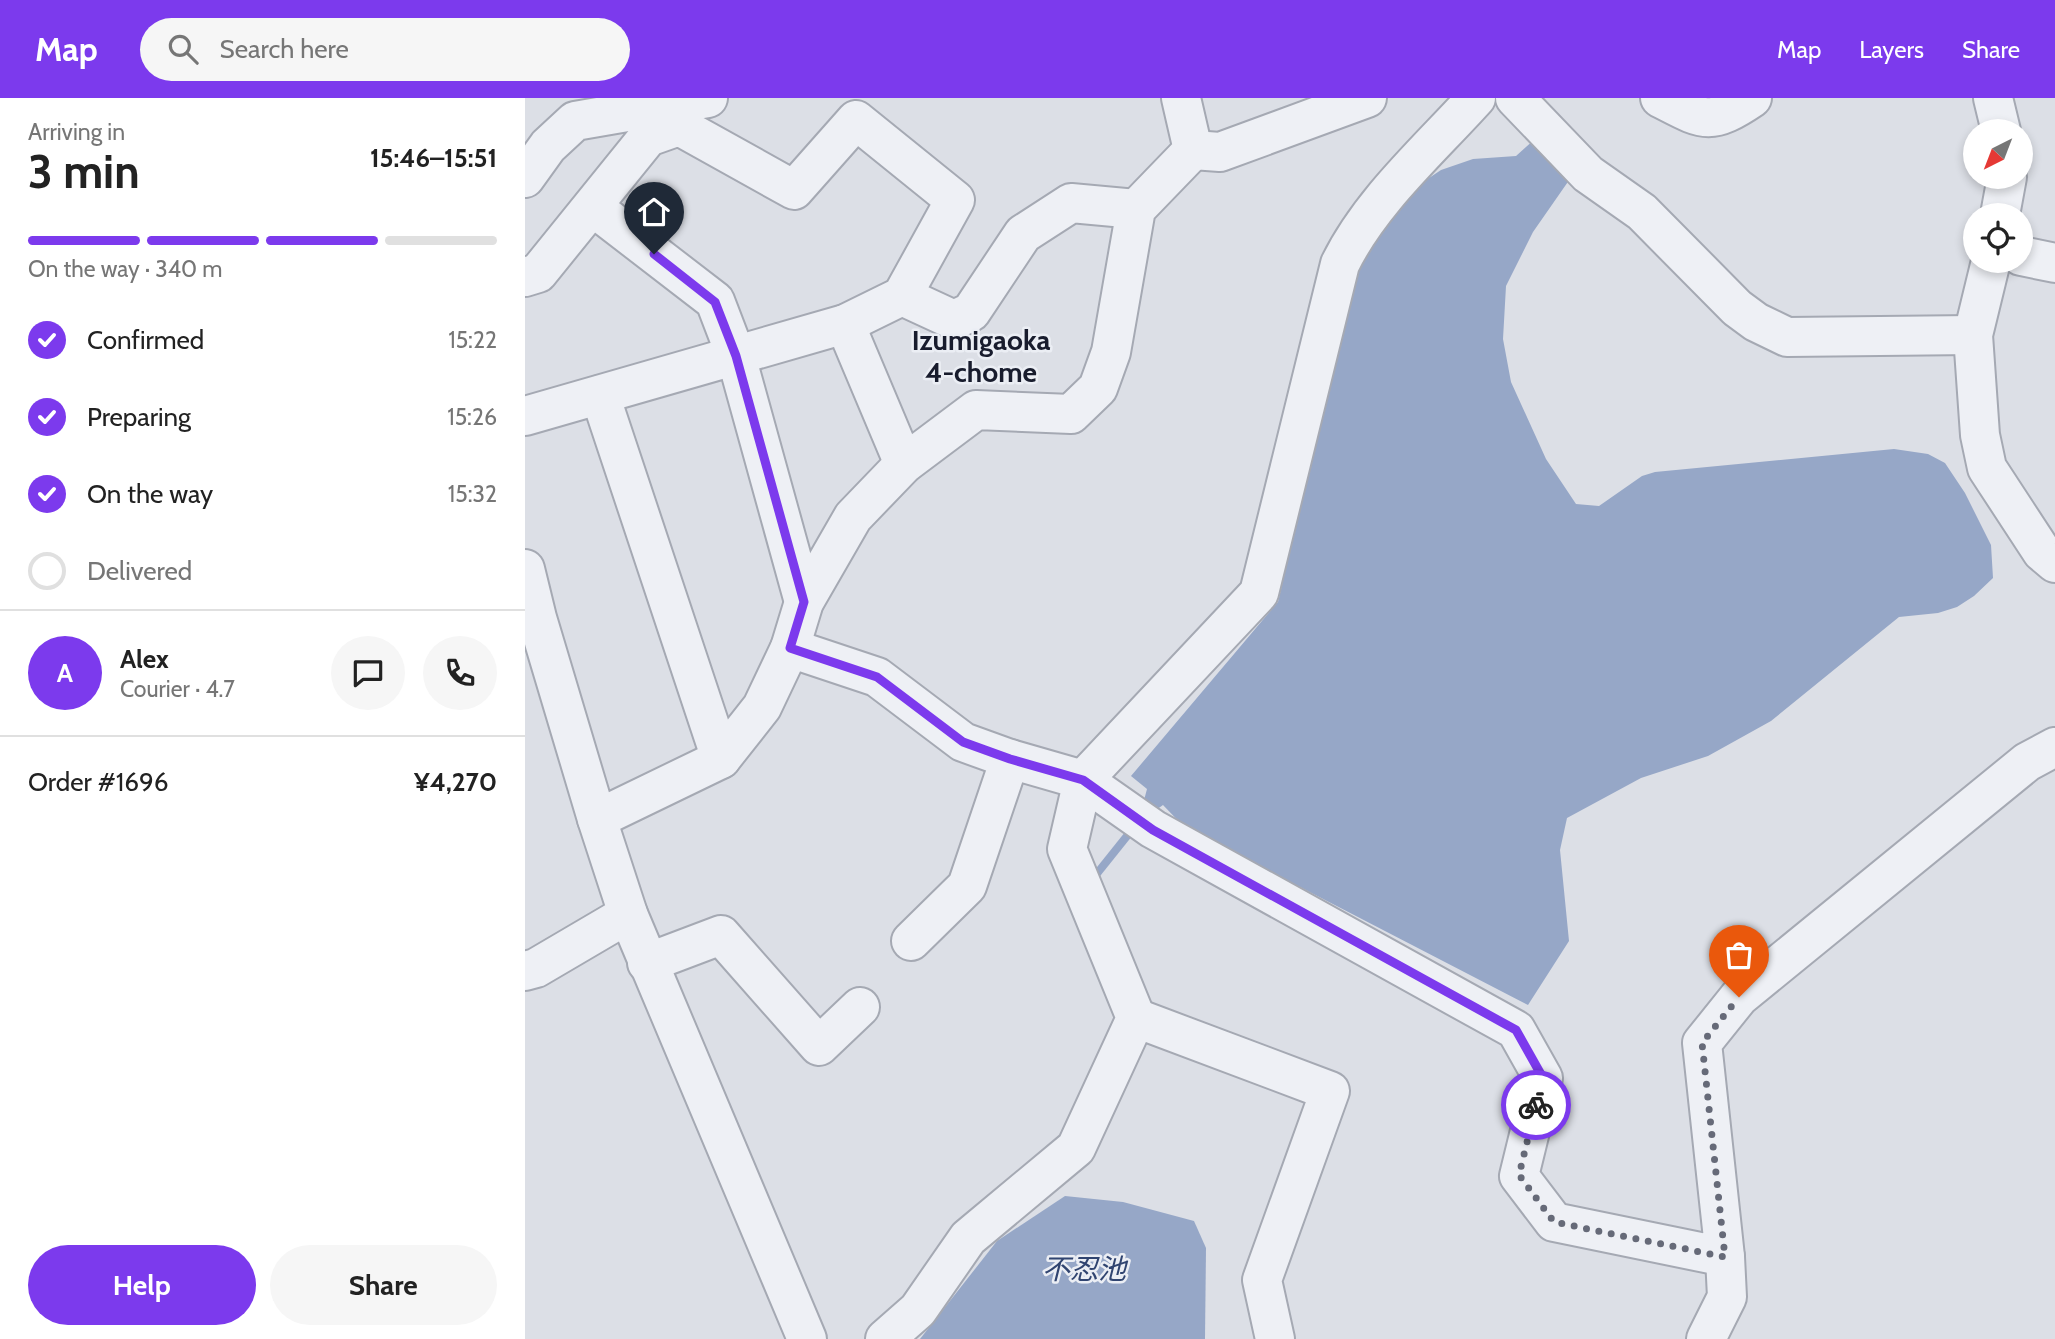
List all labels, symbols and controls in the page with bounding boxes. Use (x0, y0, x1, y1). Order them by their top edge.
search box (140, 18, 630, 81)
text: Map (35, 29, 98, 69)
icon: search (164, 30, 202, 68)
text: Search here (220, 33, 349, 65)
text: Map (1777, 35, 1821, 64)
text: Layers (1859, 35, 1924, 64)
text: Share (1962, 35, 2020, 64)
text: Arriving in (28, 118, 125, 146)
north arrow (1963, 119, 2033, 189)
map controls (1963, 119, 2033, 273)
text: 15:46–15:51 (370, 142, 497, 174)
text: 3 min (28, 144, 140, 200)
pin (624, 182, 684, 254)
icon: home (635, 193, 673, 231)
button: locate (1963, 203, 2033, 273)
text: On the way · 340 m (28, 255, 223, 283)
icon: check (28, 321, 66, 359)
district label: Izumigaoka 4-chome (912, 323, 1050, 389)
text: Confirmed (87, 324, 204, 356)
text: 15:22 (448, 326, 497, 354)
icon: check (28, 398, 66, 436)
text: Preparing (87, 401, 191, 433)
text: 15:26 (447, 403, 497, 431)
icon: check (28, 475, 66, 513)
text: On the way (87, 478, 213, 510)
text: 15:32 (448, 480, 497, 508)
text: Delivered (87, 555, 192, 587)
button: chat (331, 636, 405, 710)
button: phone (423, 636, 497, 710)
text: Alex (120, 643, 169, 675)
text: A (57, 657, 73, 689)
text: Courier · 4.7 (120, 675, 235, 703)
text: Order #1696 (28, 766, 169, 798)
text: ¥4,270 (414, 766, 497, 798)
pin (1709, 925, 1769, 997)
icon: bag (1720, 936, 1758, 974)
courier (1501, 1070, 1571, 1140)
icon: bike (1517, 1086, 1555, 1124)
button: Help (28, 1245, 256, 1325)
button: Share (270, 1245, 497, 1325)
water label: 不忍池 (1042, 1252, 1129, 1286)

